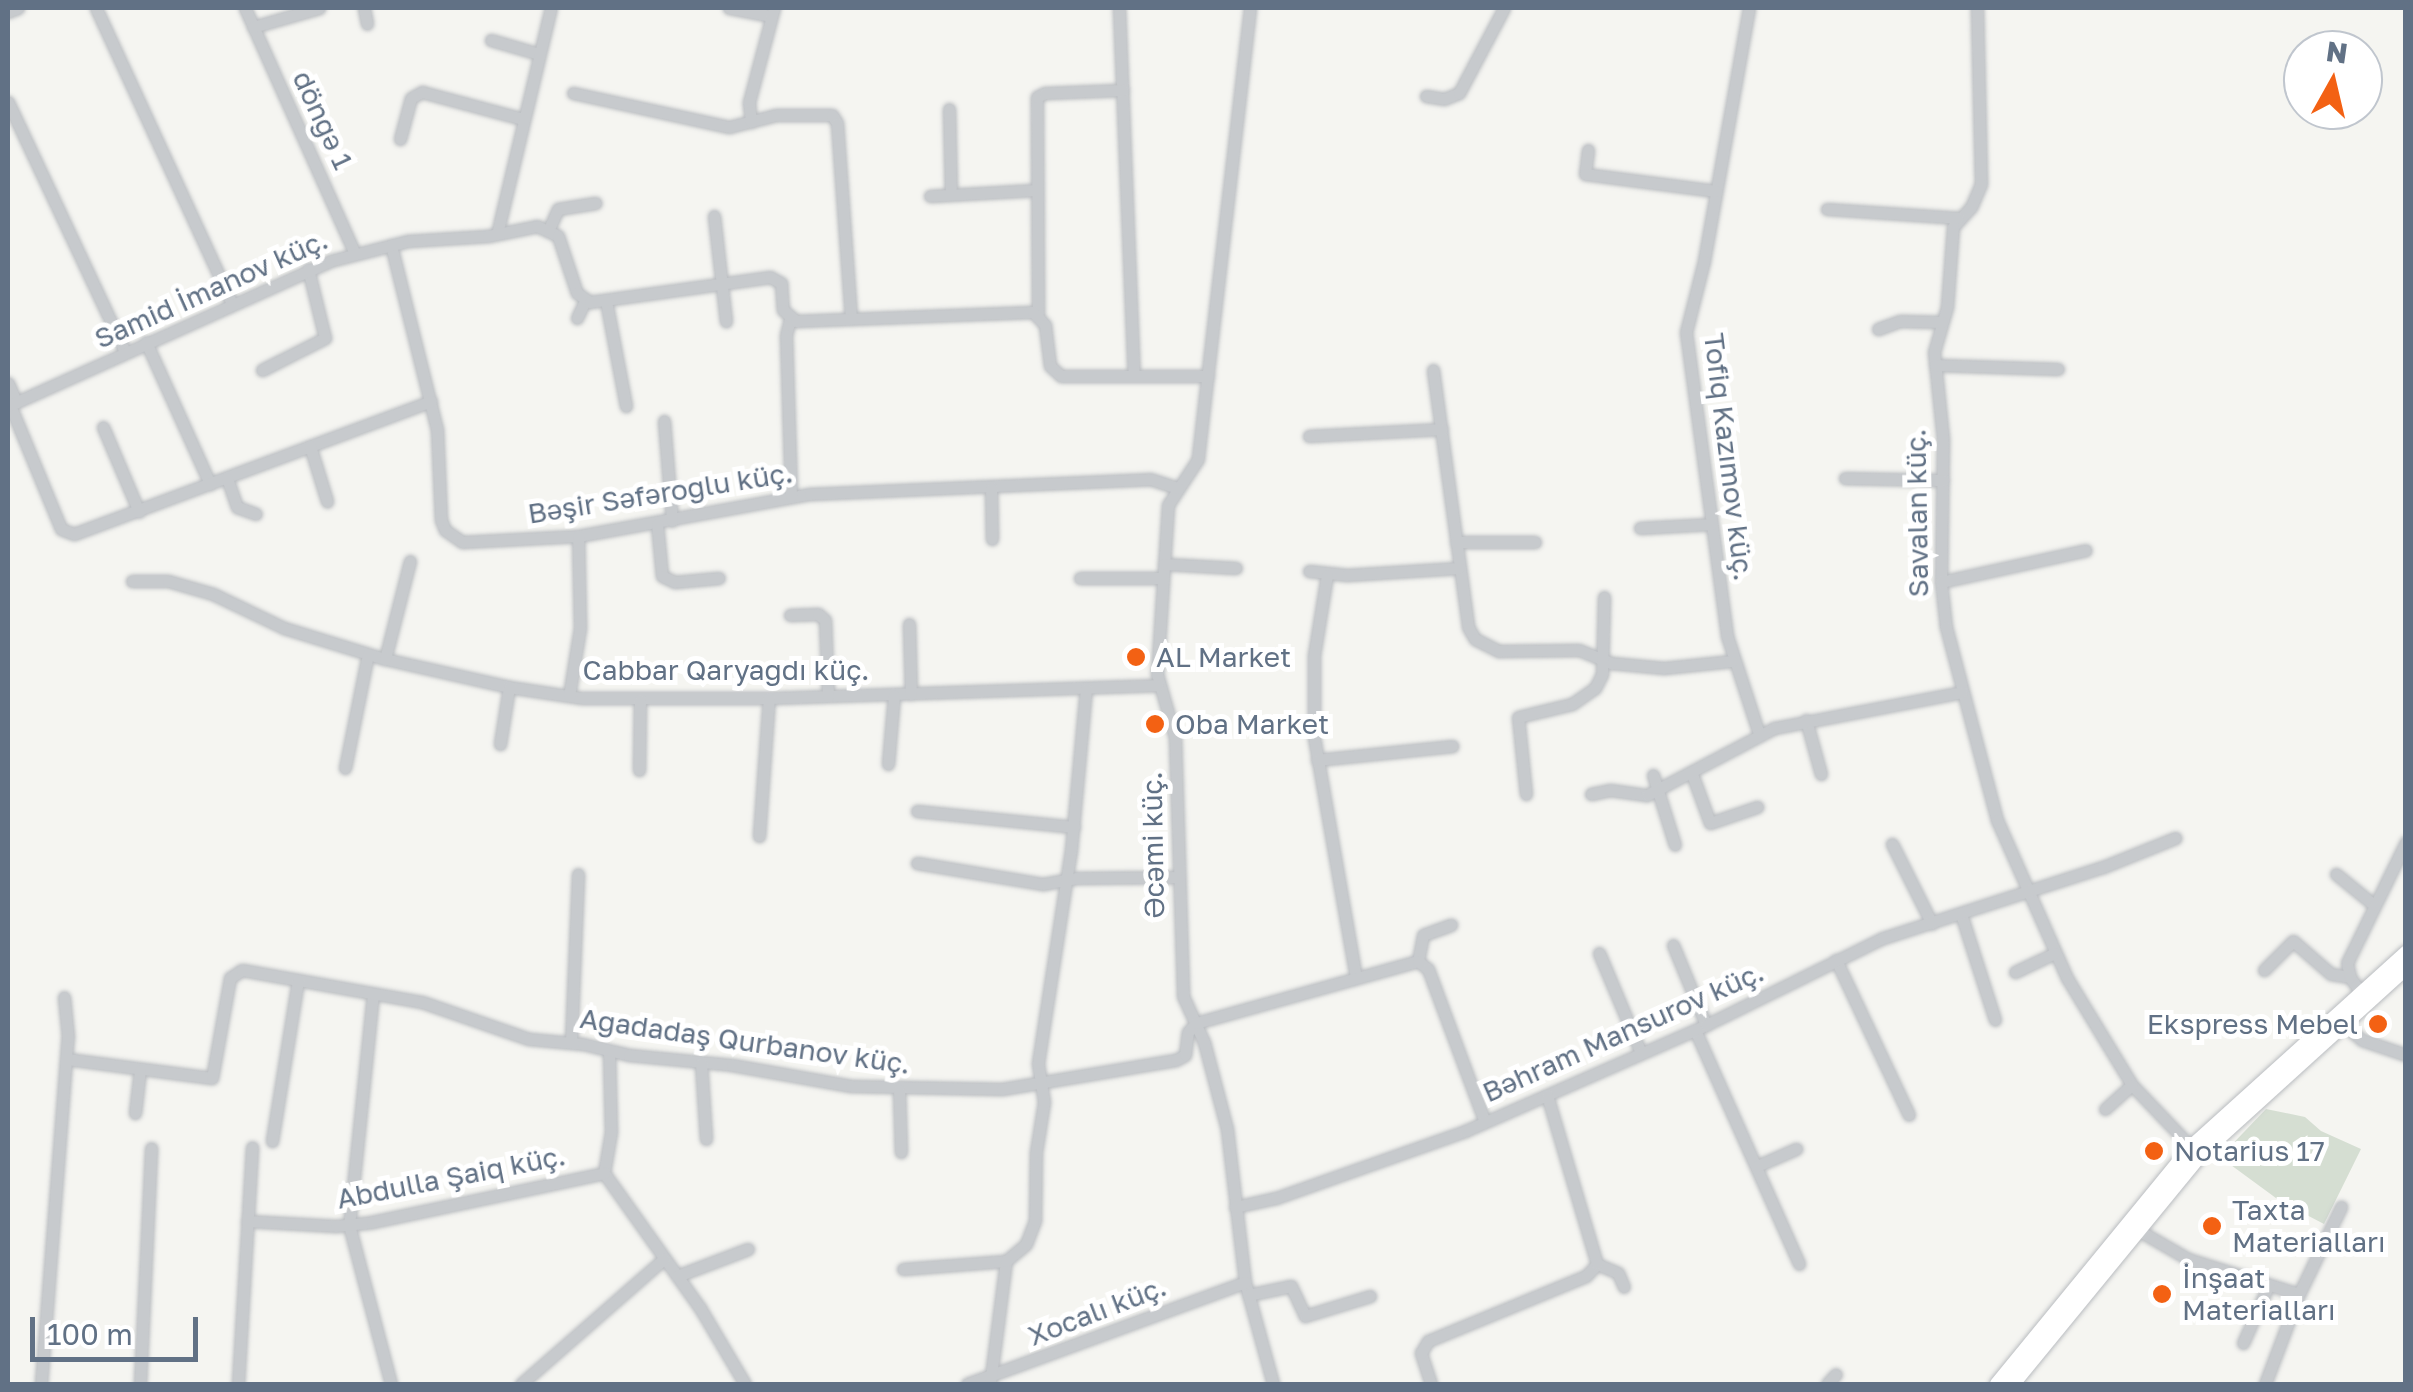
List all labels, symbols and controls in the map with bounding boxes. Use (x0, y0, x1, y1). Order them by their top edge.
north arrow (2283, 30, 2383, 130)
text: N (2324, 34, 2350, 70)
street label: döngə 1 (286, 65, 360, 175)
street label: Samid İmanov küç. (89, 222, 333, 356)
street label: Tofiq Kazımov küç. (1697, 331, 1761, 583)
street label: Savalan küç. (1899, 428, 1935, 598)
street label: Bəşir Səfəroğlu küç. (525, 455, 795, 531)
place label: AL Market (1156, 640, 1291, 674)
marker: AL Market (1125, 646, 1147, 668)
street label: Cabbar Qaryağdı küç. (583, 653, 869, 687)
place label: Oba Market (1175, 707, 1329, 741)
marker: Oba Market (1144, 713, 1166, 735)
street label: Əcəmi küç. (1135, 771, 1171, 919)
street label: Bəhram Mansurov küç. (1477, 955, 1769, 1109)
street label: Ağadadaş Qurbanov küç. (578, 1001, 912, 1081)
place label: Ekspress Mebel (2147, 1007, 2358, 1041)
marker: Ekspress Mebel (2367, 1013, 2389, 1035)
place label: Notarius 17 (2174, 1134, 2325, 1168)
street label: Abdulla Şaiq küç. (334, 1138, 568, 1216)
marker: Notarius 17 (2143, 1140, 2165, 1162)
place label: Taxta Materialları (2232, 1193, 2385, 1259)
marker: Taxta Materialları (2201, 1215, 2223, 1237)
place label: İnşaat Materialları (2182, 1261, 2335, 1327)
street label: Xocalı küç. (1023, 1269, 1171, 1353)
marker: İnşaat Materialları (2151, 1283, 2173, 1305)
scale bar (35, 1297, 202, 1359)
text: 100 m (47, 1316, 133, 1352)

